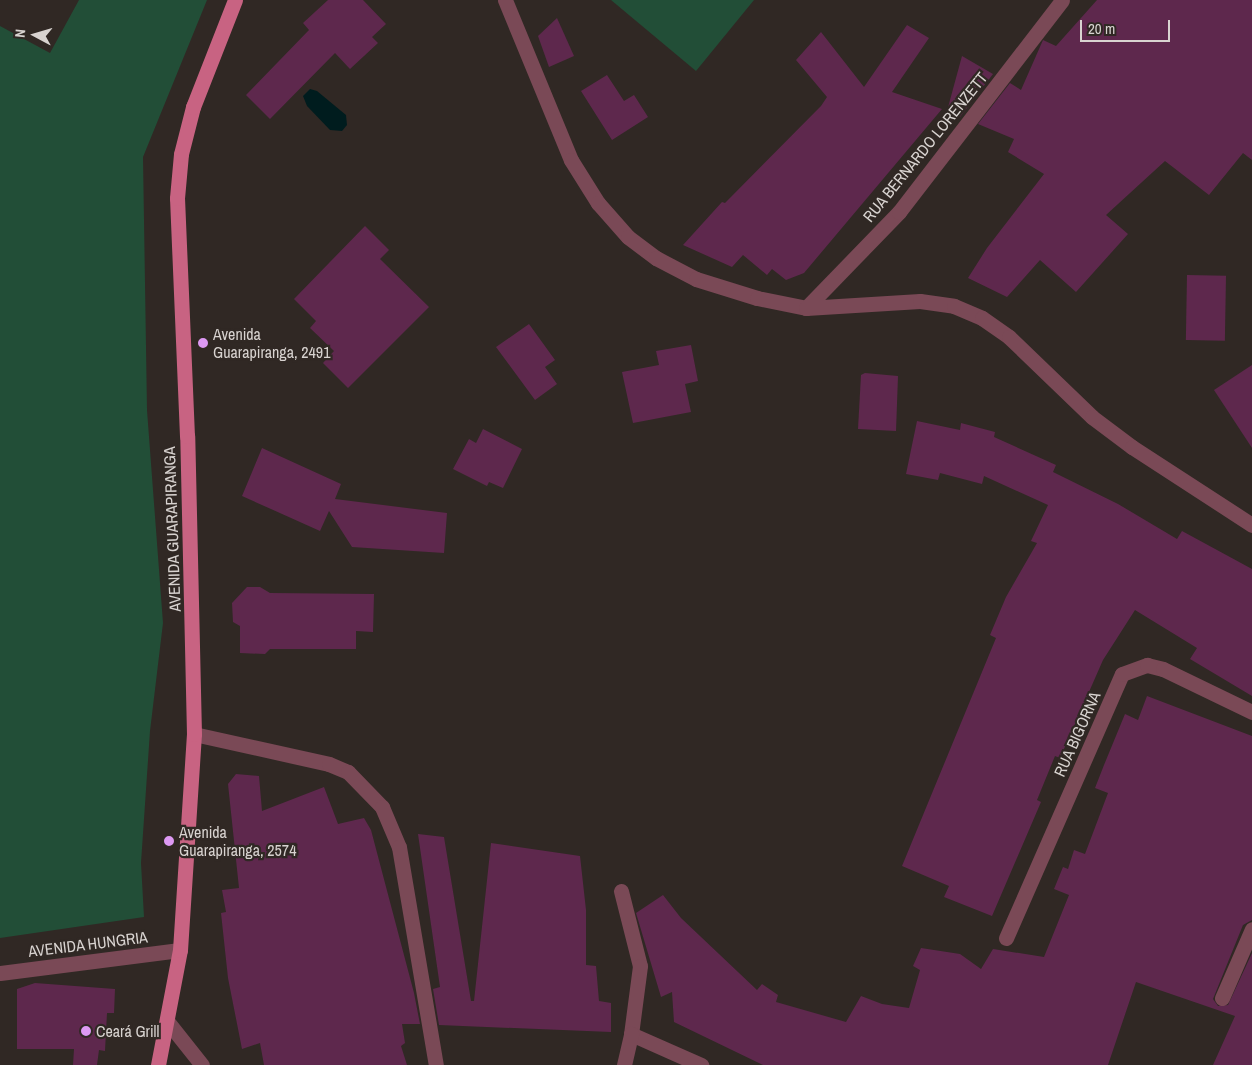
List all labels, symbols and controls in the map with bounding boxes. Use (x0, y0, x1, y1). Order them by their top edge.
north arrow (10, 10, 60, 60)
scale bar (1082, 10, 1172, 42)
text: 20 m (1088, 18, 1115, 39)
text: N (11, 28, 29, 39)
street label: RUA BERNARDO LORENZETT (859, 68, 991, 226)
place label: Avenida Guarapiranga, 2491 (213, 324, 330, 362)
marker: Avenida Guarapiranga, 2491 (197, 337, 209, 349)
street label: AVENIDA GUARAPIRANGA (160, 446, 184, 612)
street label: RUA BIGORNA (1050, 688, 1104, 780)
place label: Avenida Guarapiranga, 2574 (179, 822, 296, 860)
marker: Avenida Guarapiranga, 2574 (163, 835, 175, 847)
street label: AVENIDA HUNGRIA (27, 927, 149, 961)
place label: Ceará Grill (96, 1021, 159, 1041)
marker: Ceará Grill (80, 1025, 92, 1037)

